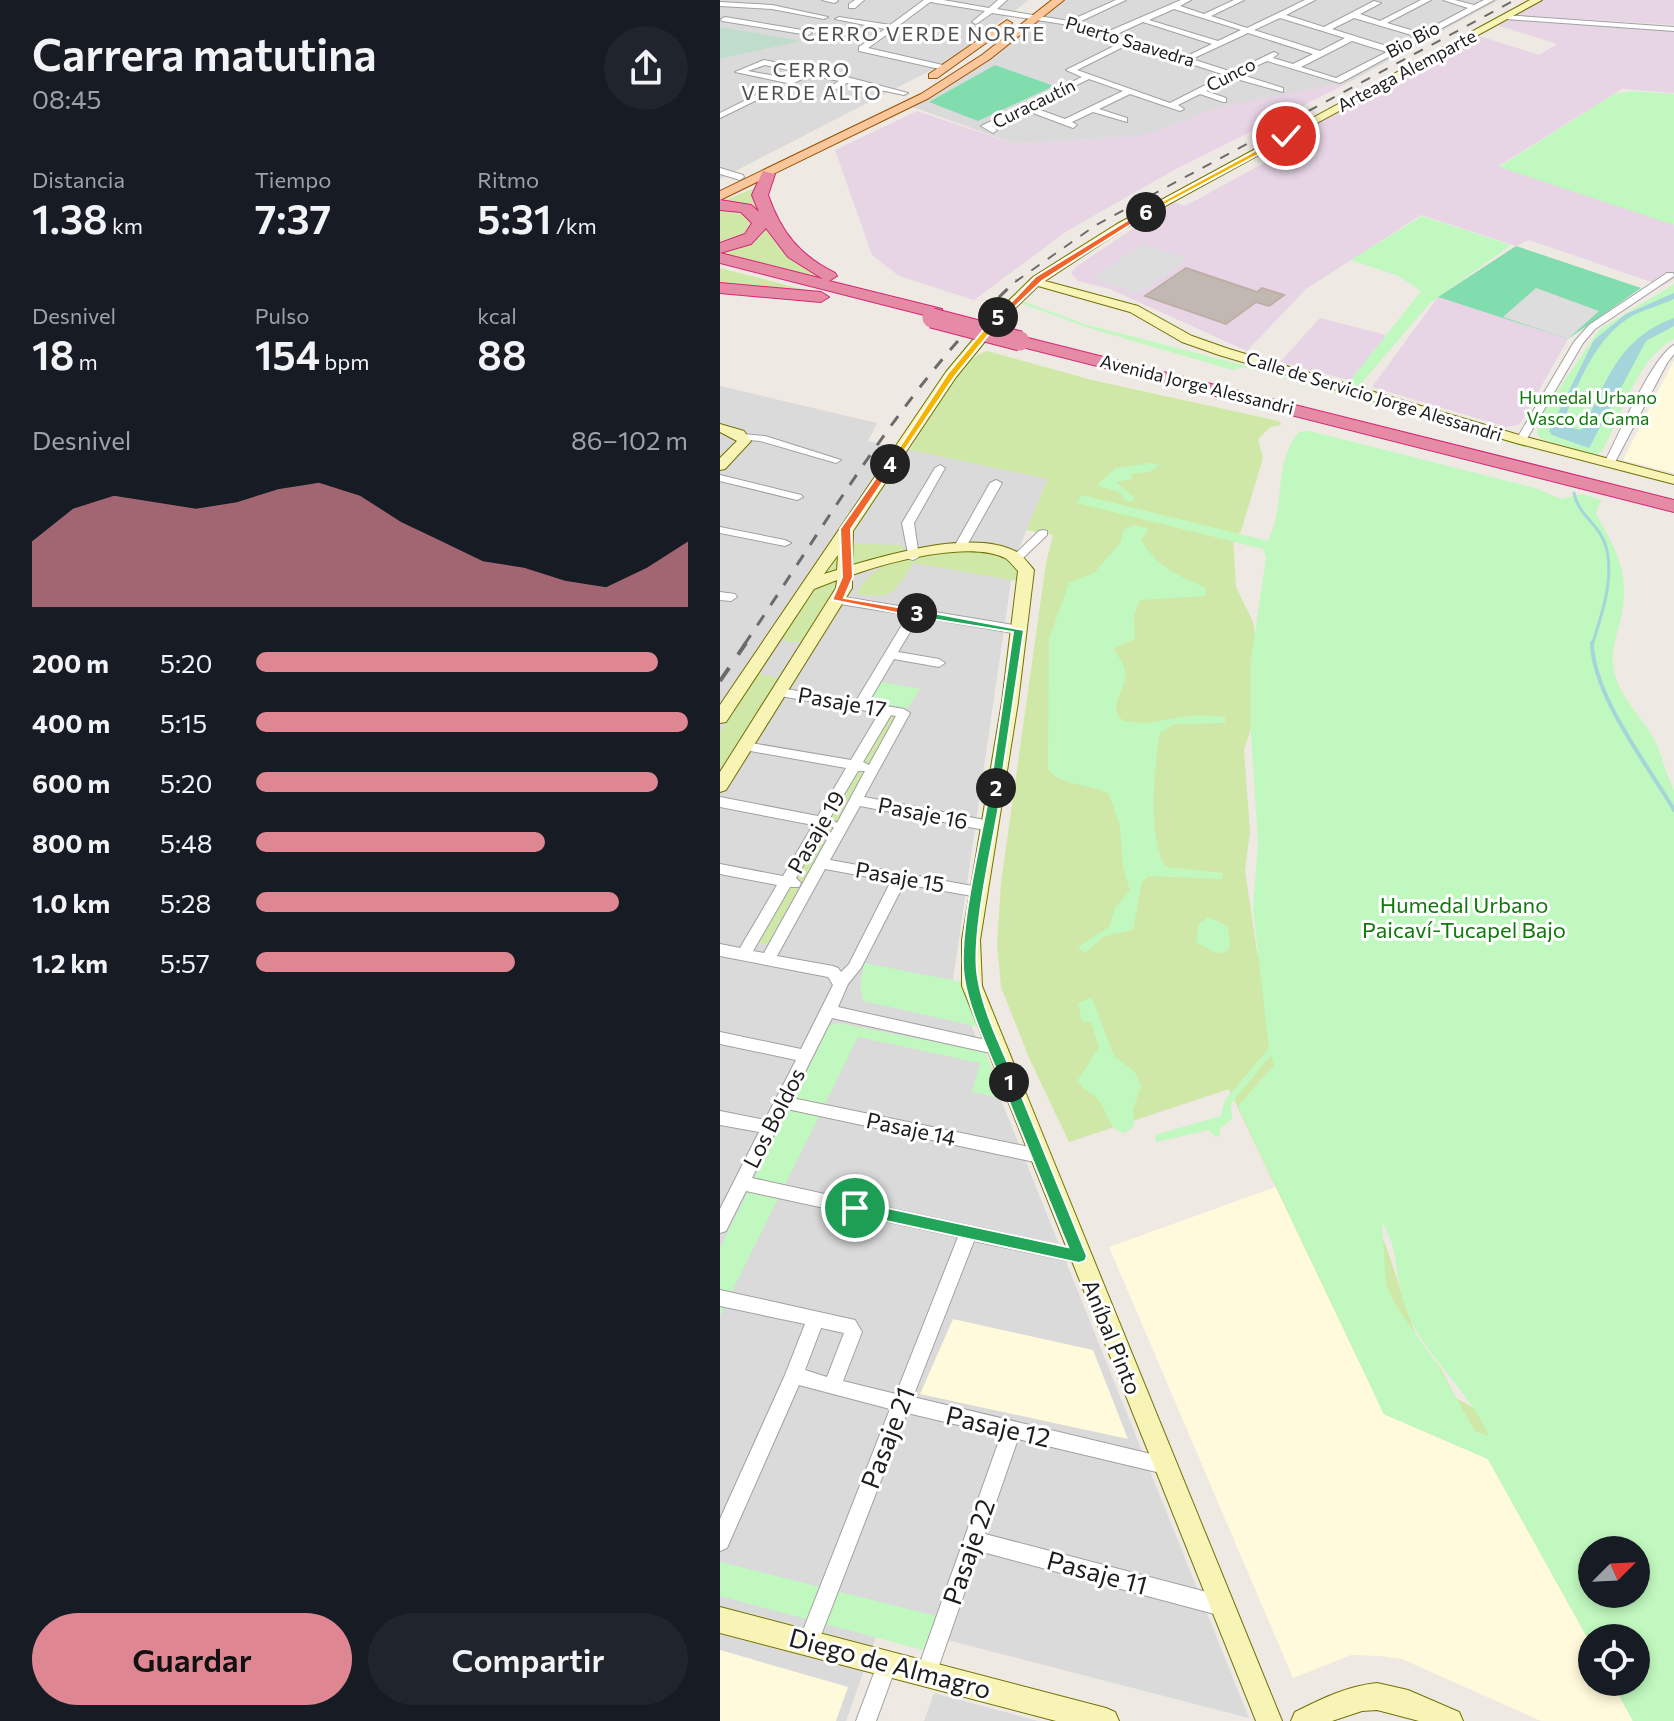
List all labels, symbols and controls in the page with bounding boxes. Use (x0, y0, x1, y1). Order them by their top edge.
street label: Puerto Saavedra (1063, 11, 1198, 71)
street label: Bio Bio (1382, 16, 1443, 62)
district label: CERRO VERDE NORTE (802, 21, 1046, 45)
street label: Arteaga Alemparte (1333, 24, 1480, 116)
text: Carrera matutina (32, 26, 377, 80)
button: share (604, 26, 688, 110)
street label: Cunco (1202, 52, 1259, 96)
district label: CERRO VERDE ALTO (741, 57, 883, 104)
street label: Curacautín (989, 74, 1079, 133)
text: 08:45 (32, 83, 101, 114)
pin (1252, 102, 1320, 170)
icon: check (1264, 114, 1308, 158)
text: Distancia (32, 166, 125, 193)
text: Tiempo (255, 166, 331, 193)
text: Ritmo (477, 166, 539, 193)
pin: 6 (1126, 192, 1166, 232)
text: 1.38 (32, 193, 108, 242)
text: 7:37 (255, 193, 331, 242)
text: 5:31 (477, 193, 552, 242)
text: 6 (1139, 198, 1153, 225)
text: km (108, 212, 143, 239)
text: /km (552, 212, 597, 239)
pin: 5 (978, 297, 1018, 337)
text: Desnivel (32, 302, 116, 329)
text: Pulso (255, 302, 310, 329)
text: kcal (477, 302, 517, 329)
text: 5 (992, 303, 1004, 330)
text: 18 (32, 329, 74, 378)
text: 154 (255, 329, 320, 378)
text: 88 (477, 329, 527, 378)
street label: Calle de Servicio Jorge Alessandri (1244, 347, 1505, 446)
text: m (74, 348, 98, 375)
text: bpm (320, 348, 369, 375)
street label: Avenida Jorge Alessandri (1098, 349, 1296, 419)
park label: Humedal Urbano Vasco da Gama (1519, 386, 1657, 429)
text: Desnivel (32, 424, 131, 455)
text: 86–102 m (571, 424, 688, 455)
pin: 4 (870, 444, 910, 484)
text: 4 (883, 450, 897, 477)
pin: 3 (897, 593, 937, 633)
text: 3 (911, 599, 923, 626)
text: 200 m (32, 647, 109, 678)
text: 5:20 (160, 647, 212, 678)
street label: Pasaje 17 (796, 680, 888, 723)
text: 400 m (32, 707, 110, 738)
text: 5:15 (160, 707, 207, 738)
text: 600 m (32, 767, 110, 798)
text: 5:20 (160, 767, 212, 798)
pin: 2 (976, 768, 1016, 808)
text: 2 (990, 774, 1002, 801)
street label: Pasaje 19 (781, 786, 850, 878)
street label: Pasaje 16 (876, 791, 970, 834)
text: 800 m (32, 827, 110, 858)
text: 5:48 (160, 827, 212, 858)
street label: Pasaje 15 (853, 855, 947, 898)
text: 1.0 km (32, 887, 110, 918)
text: 5:28 (160, 887, 211, 918)
park label: Humedal Urbano Paicaví-Tucapel Bajo (1362, 891, 1566, 943)
text: 1.2 km (32, 947, 108, 978)
text: 5:57 (160, 947, 210, 978)
pin: 1 (989, 1062, 1029, 1102)
street label: Los Boldos (737, 1063, 810, 1172)
text: 1 (1004, 1068, 1014, 1095)
street label: Pasaje 14 (864, 1106, 958, 1151)
pin (821, 1174, 889, 1242)
icon: arrive (833, 1186, 877, 1230)
street label: Aníbal Pinto (1077, 1275, 1148, 1398)
street label: Pasaje 21 (853, 1382, 920, 1493)
street label: Pasaje 12 (943, 1398, 1054, 1453)
street label: Pasaje 22 (935, 1495, 1000, 1608)
north arrow (1578, 1536, 1650, 1608)
map controls (1578, 1536, 1650, 1696)
street label: Pasaje 11 (1044, 1543, 1151, 1600)
button: Guardar (32, 1613, 352, 1705)
button: Compartir (368, 1613, 688, 1705)
street label: Diego de Almagro (786, 1621, 995, 1704)
button: locate (1578, 1624, 1650, 1696)

